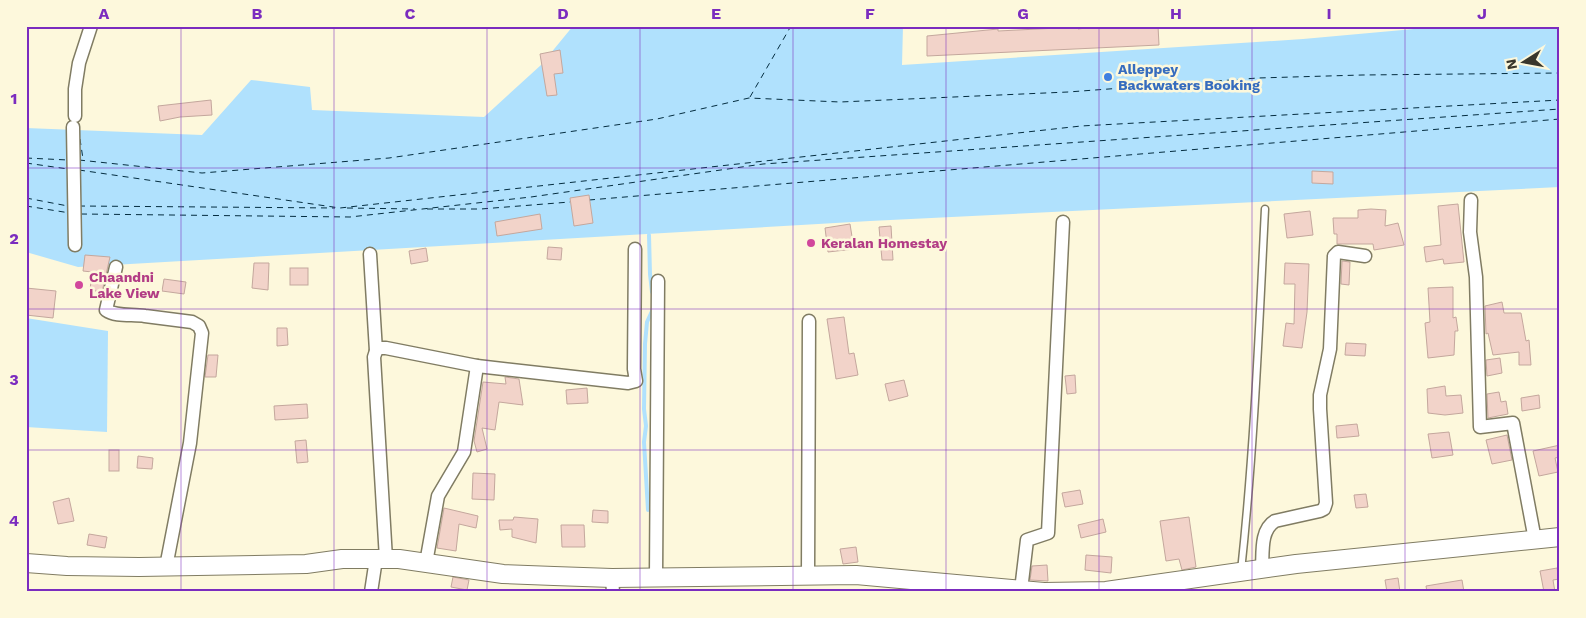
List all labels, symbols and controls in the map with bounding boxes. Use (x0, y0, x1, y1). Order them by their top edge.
text: A (99, 4, 110, 23)
text: B (252, 4, 263, 23)
text: C (405, 4, 416, 23)
text: D (557, 4, 569, 23)
text: E (711, 4, 721, 23)
text: F (865, 4, 875, 23)
text: G (1017, 4, 1029, 23)
text: H (1170, 4, 1182, 23)
text: I (1326, 4, 1332, 23)
text: J (1477, 4, 1487, 23)
north arrow (1498, 38, 1548, 88)
text: N (1502, 58, 1520, 71)
place label: Alleppey Backwaters Booking (1118, 61, 1260, 93)
marker: Alleppey Backwaters Booking (1102, 71, 1114, 83)
text: 1 (11, 89, 17, 108)
text: 2 (9, 229, 19, 248)
place label: Keralan Homestay (821, 235, 947, 251)
marker: Keralan Homestay (805, 237, 817, 249)
place label: Chaandni Lake View (89, 269, 160, 301)
marker: Chaandni Lake View (73, 279, 85, 291)
text: 3 (9, 370, 19, 389)
text: 4 (9, 511, 19, 530)

